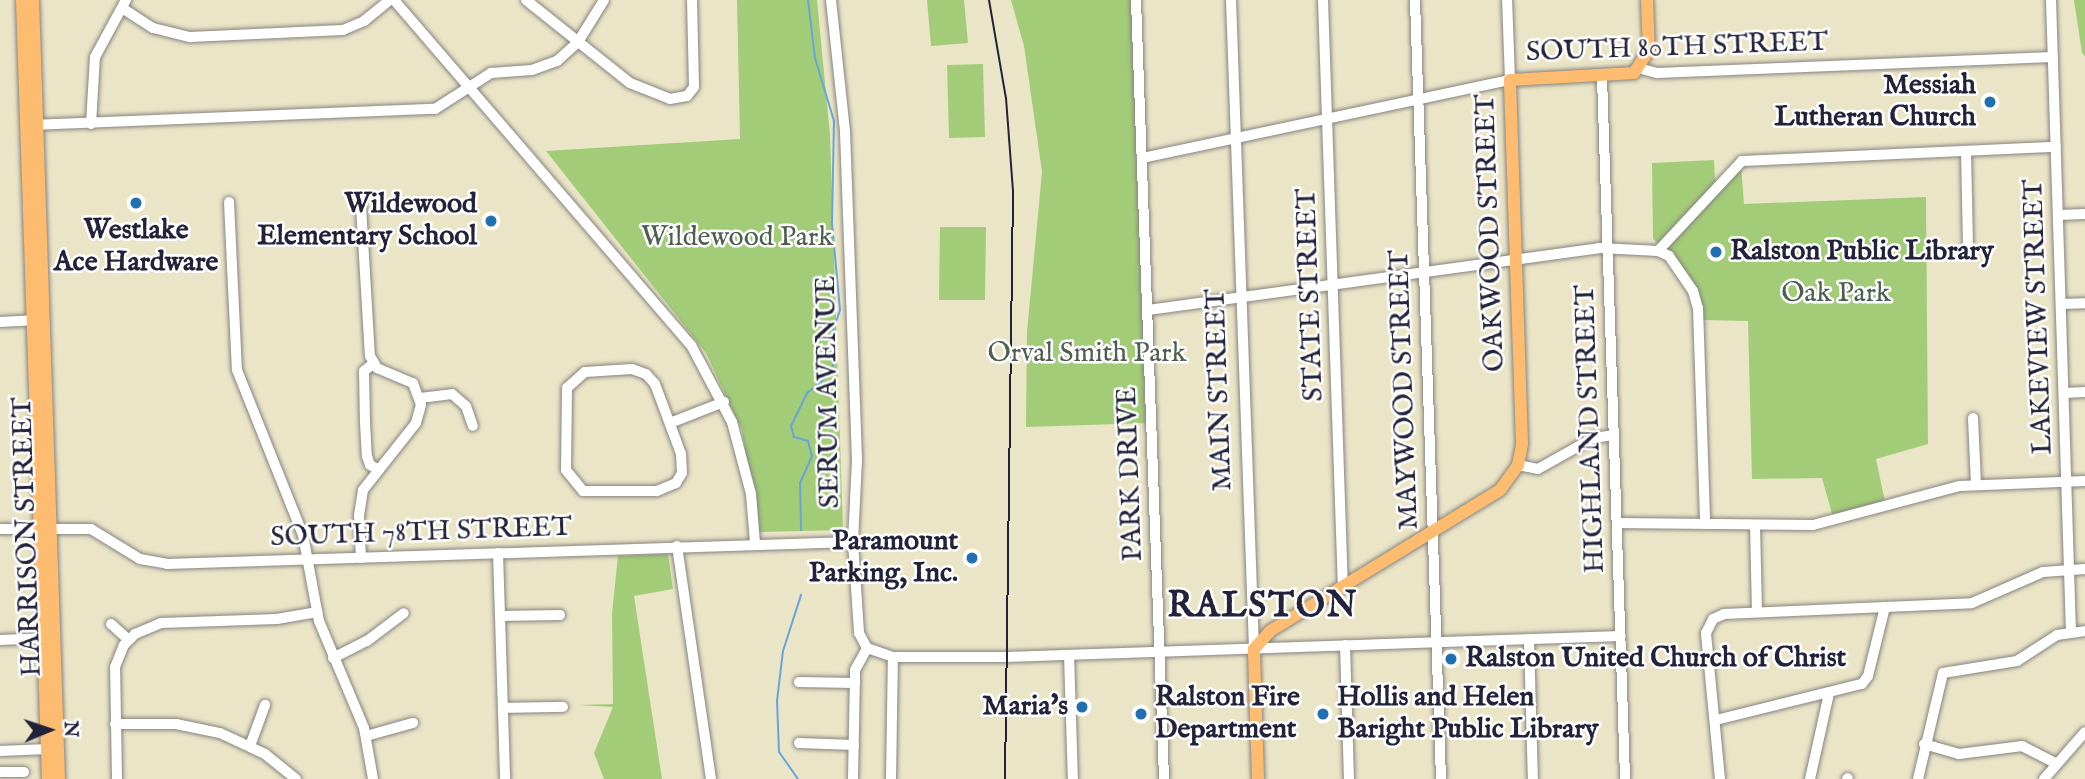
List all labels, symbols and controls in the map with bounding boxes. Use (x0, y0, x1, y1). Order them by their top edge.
street label: SOUTH 80TH STREET (1525, 26, 1829, 70)
place label: Messiah Lutheran Church (1774, 69, 1976, 135)
street label: OAKWOOD STREET (1469, 94, 1513, 372)
marker: Messiah Lutheran Church (1982, 94, 1998, 110)
street label: LAKEVIEW STREET (2017, 179, 2061, 455)
place label: Wildewood Elementary School (257, 188, 477, 254)
street label: STATE STREET (1290, 188, 1332, 402)
marker: Westlake Ace Hardware (128, 195, 144, 211)
marker: Wildewood Elementary School (483, 213, 499, 229)
place label: Westlake Ace Hardware (54, 214, 218, 280)
park label: Wildewood Park (641, 221, 833, 255)
place label: Ralston Public Library (1730, 235, 1994, 269)
marker: Ralston Public Library (1708, 244, 1724, 260)
street label: MAYWOOD STREET (1383, 249, 1427, 531)
street label: SERUM AVENUE (810, 275, 848, 509)
park label: Oak Park (1781, 277, 1891, 311)
street label: HIGHLAND STREET (1569, 284, 1613, 574)
street label: MAIN STREET (1200, 288, 1240, 492)
park label: Orval Smith Park (988, 337, 1186, 371)
street label: PARK DRIVE (1111, 386, 1151, 562)
street label: HARRISON STREET (6, 397, 50, 677)
street label: SOUTH 78TH STREET (270, 511, 572, 555)
place label: Paramount Parking, Inc. (809, 525, 958, 591)
marker: Paramount Parking, Inc. (964, 550, 980, 566)
district label: RALSTON (1168, 586, 1358, 628)
place label: Ralston United Church of Christ (1465, 642, 1846, 676)
marker: Ralston United Church of Christ (1443, 651, 1459, 667)
place label: Ralston Fire Department (1155, 681, 1300, 747)
place label: Hollis and Helen Baright Public Library (1337, 681, 1598, 747)
place label: Maria's (982, 690, 1068, 724)
north arrow (14, 695, 84, 765)
marker: Maria's (1074, 699, 1090, 715)
marker: Ralston Fire Department (1133, 706, 1149, 722)
marker: Hollis and Helen Baright Public Library (1315, 706, 1331, 722)
text: N (58, 721, 82, 738)

